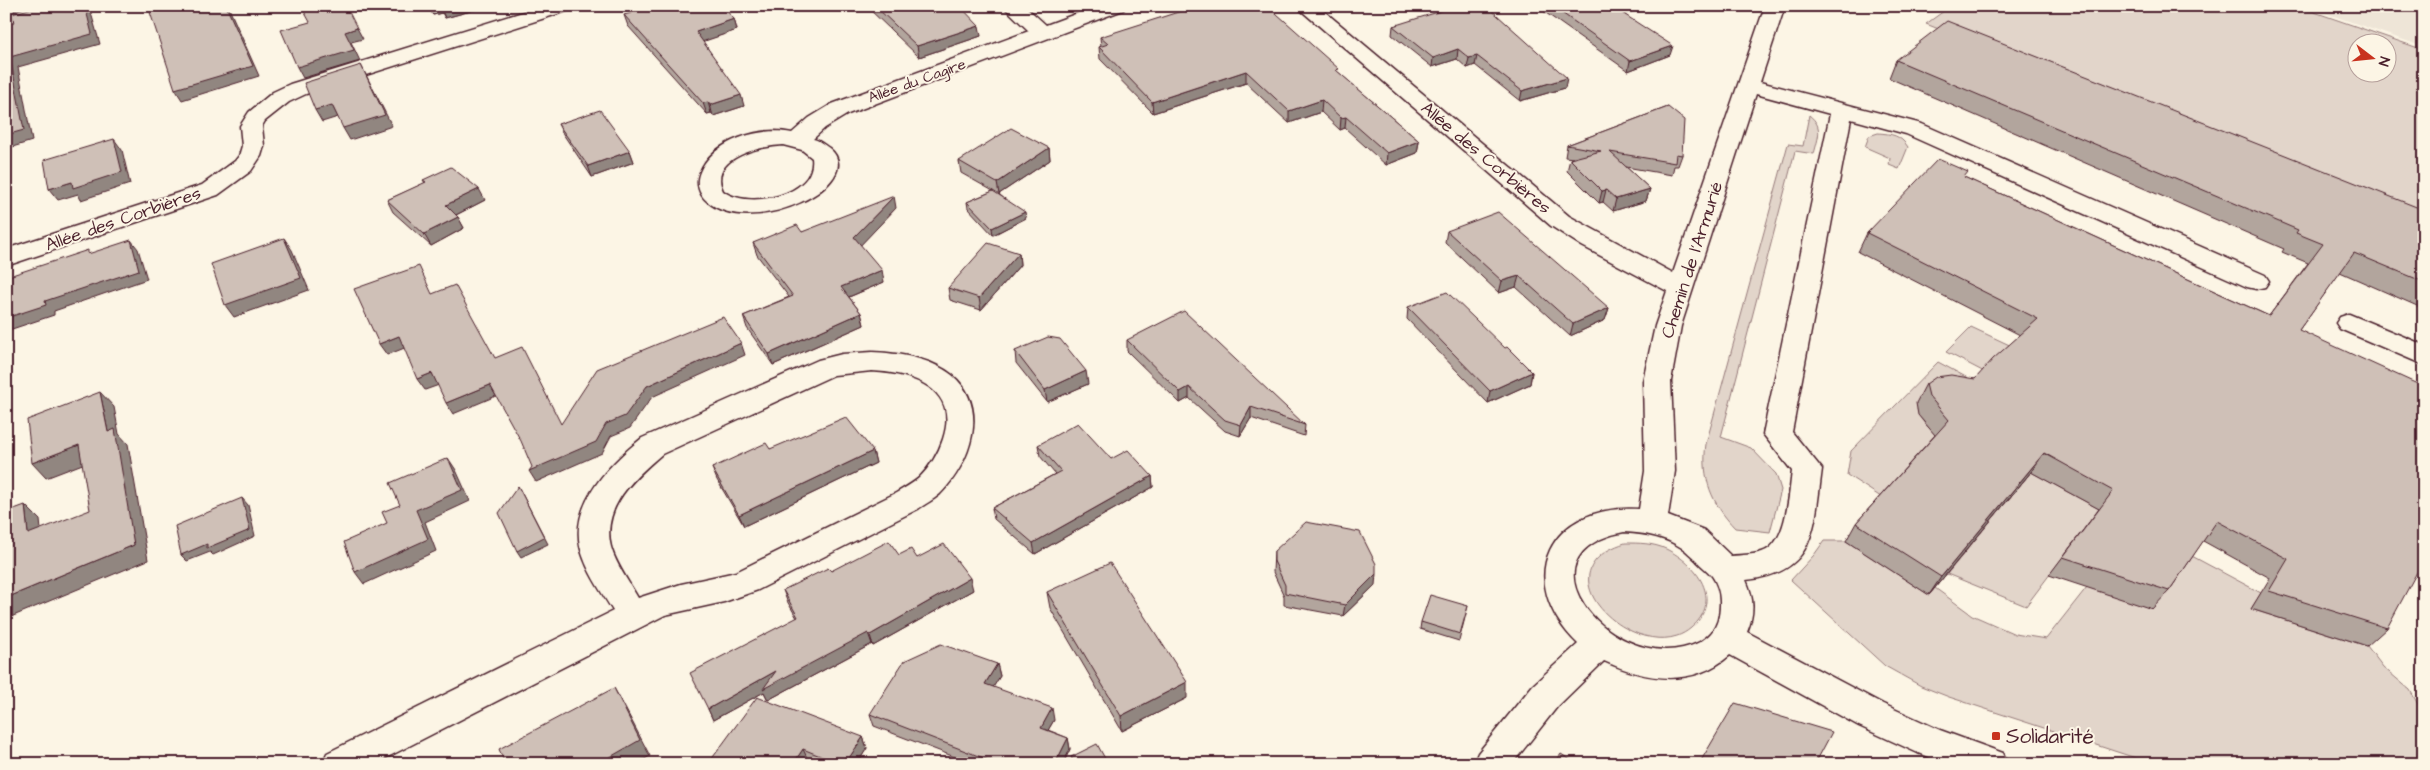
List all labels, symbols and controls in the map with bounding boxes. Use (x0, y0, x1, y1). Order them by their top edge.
north arrow (2348, 32, 2398, 82)
street label: Allée du Cagire (865, 54, 969, 109)
text: N (2373, 54, 2394, 68)
street label: Allée des Corbières (1415, 96, 1557, 220)
street label: Chemin de l'Armurié (1655, 178, 1729, 342)
street label: Allée des Corbières (42, 181, 204, 257)
place label: Solidarité (2006, 722, 2094, 751)
marker: Solidarité (1990, 730, 2002, 742)

